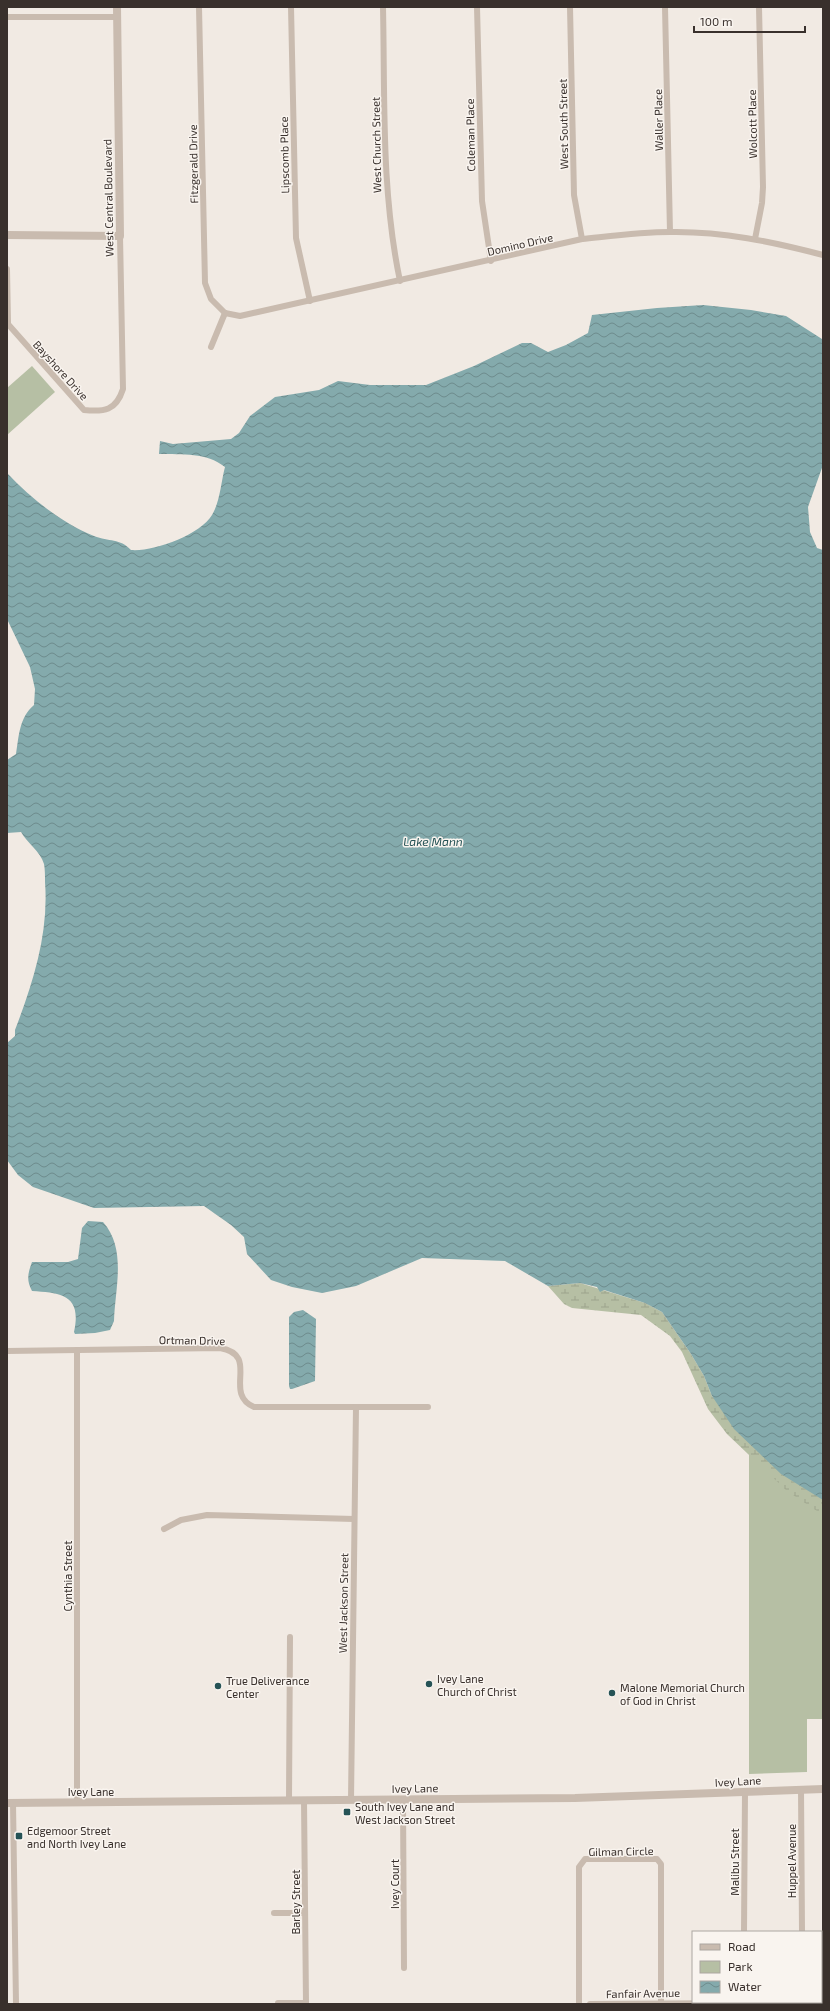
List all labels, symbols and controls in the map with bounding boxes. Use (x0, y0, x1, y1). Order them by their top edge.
scale bar (694, 8, 805, 34)
text: 100 m (700, 14, 732, 28)
street label: West South Street (556, 79, 570, 169)
street label: Waller Place (651, 89, 665, 151)
street label: Wolcott Place (745, 89, 759, 159)
street label: West Church Street (369, 97, 383, 193)
street label: Coleman Place (463, 98, 477, 172)
street label: Lipscomb Place (277, 116, 291, 194)
street label: Fitzgerald Drive (186, 124, 200, 204)
street label: West Central Boulevard (100, 139, 116, 257)
street label: Domino Drive (486, 230, 554, 258)
street label: Bayshore Drive (31, 338, 91, 403)
water label: Lake Mann (403, 834, 463, 848)
street label: Ortman Drive (159, 1333, 225, 1347)
street label: Cynthia Street (61, 1541, 74, 1611)
street label: West Jackson Street (336, 1553, 350, 1653)
place label: Ivey Lane Church of Christ (437, 1672, 517, 1698)
place label: True Deliverance Center (226, 1674, 309, 1700)
marker: Ivey Lane Church of Christ (424, 1679, 434, 1689)
marker: True Deliverance Center (213, 1681, 223, 1691)
place label: Malone Memorial Church of God in Christ (620, 1681, 745, 1707)
marker: Malone Memorial Church of God in Christ (607, 1688, 617, 1698)
street label: Ivey Lane (714, 1773, 762, 1789)
street label: Ivey Lane (392, 1781, 438, 1795)
street label: Ivey Lane (68, 1785, 114, 1798)
place label: South Ivey Lane and West Jackson Street (355, 1800, 455, 1826)
marker: South Ivey Lane and West Jackson Street (342, 1807, 352, 1817)
place label: Edgemoor Street and North Ivey Lane (27, 1824, 126, 1850)
street label: Huppel Avenue (785, 1824, 798, 1898)
street label: Malibu Street (728, 1828, 741, 1896)
marker: Edgemoor Street and North Ivey Lane (14, 1831, 24, 1841)
street label: Gilman Circle (588, 1844, 654, 1858)
street label: Ivey Court (388, 1859, 401, 1909)
street label: Barley Street (289, 1869, 302, 1935)
legend (692, 1931, 822, 2003)
text: Road (728, 1939, 756, 1953)
text: Park (728, 1959, 753, 1973)
text: Water (728, 1979, 762, 1993)
street label: Fanfair Avenue (606, 1986, 680, 2000)

